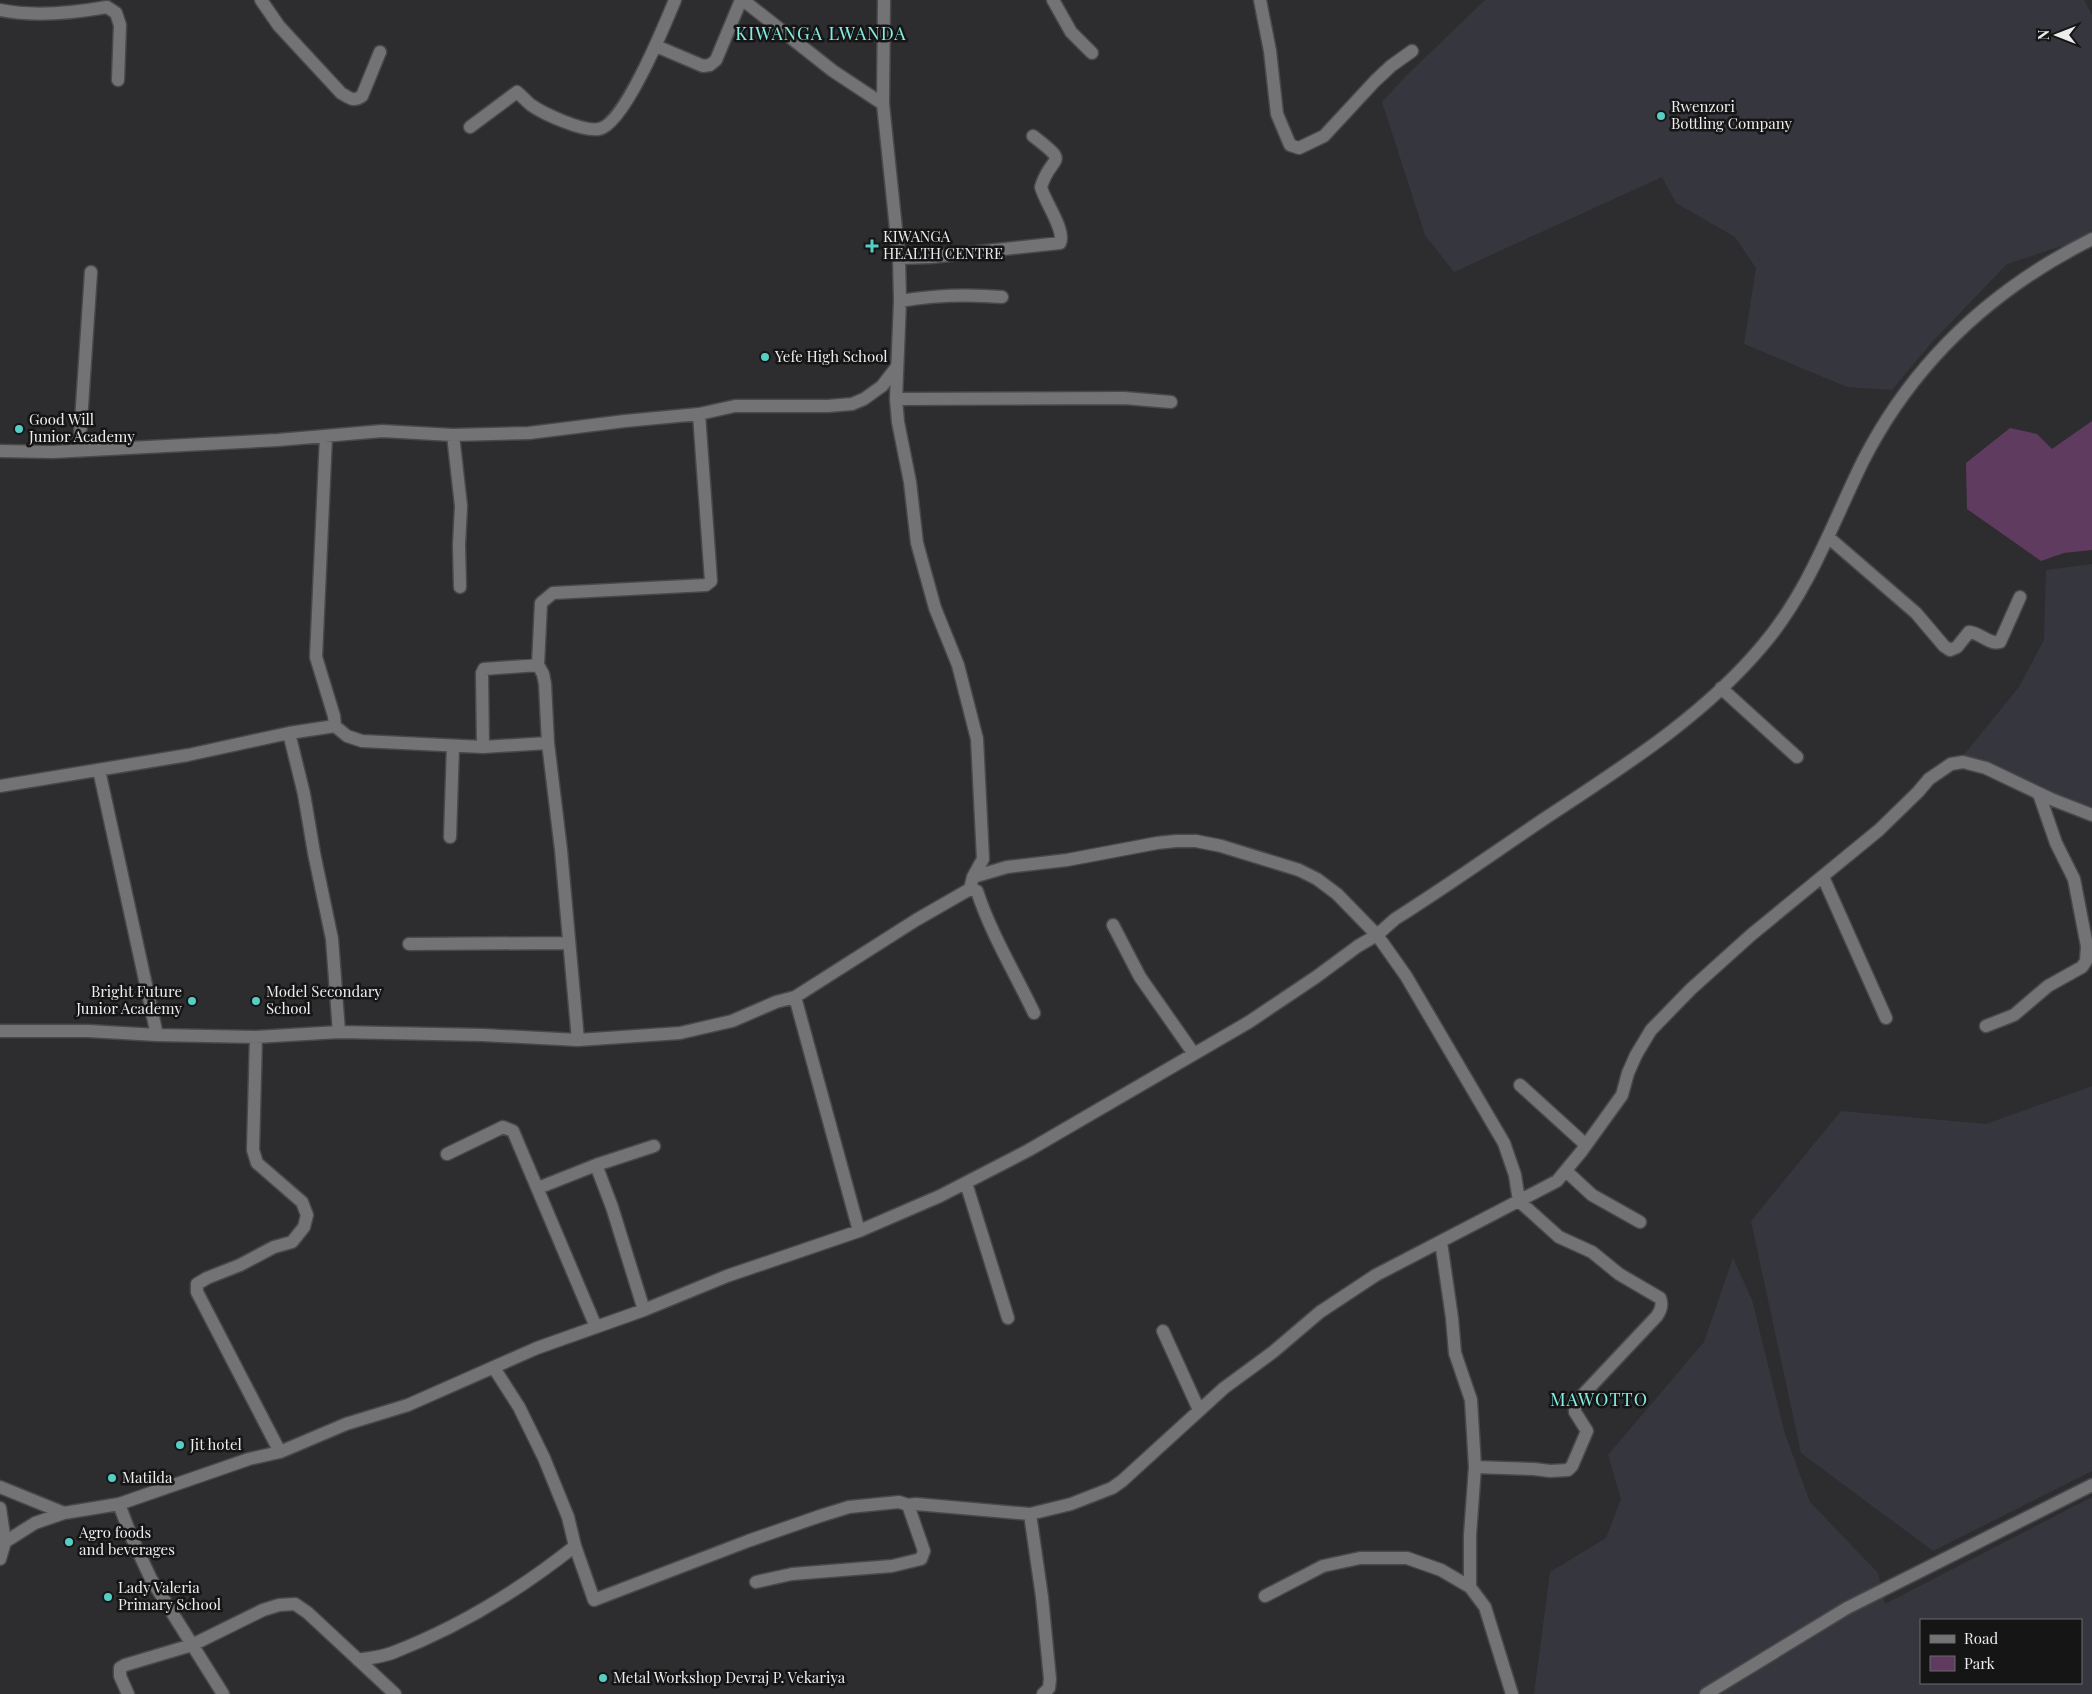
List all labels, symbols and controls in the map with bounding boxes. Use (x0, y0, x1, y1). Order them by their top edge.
north arrow (2032, 10, 2082, 60)
district label: KIWANGA LWANDA (735, 21, 907, 45)
text: N (2034, 30, 2053, 40)
place label: Rwenzori Bottling Company (1671, 96, 1793, 133)
marker: Rwenzori Bottling Company (1655, 110, 1667, 122)
place label: KIWANGA HEALTH CENTRE (883, 226, 1003, 263)
marker: KIWANGA HEALTH CENTRE (865, 239, 879, 253)
place label: Yefe High School (774, 346, 888, 366)
marker: Yefe High School (759, 351, 771, 363)
place label: Good Will Junior Academy (28, 409, 135, 446)
marker: Good Will Junior Academy (13, 423, 25, 435)
place label: Bright Future Junior Academy (75, 981, 182, 1018)
place label: Model Secondary School (266, 981, 382, 1018)
marker: Bright Future Junior Academy (186, 995, 198, 1007)
marker: Model Secondary School (250, 995, 262, 1007)
district label: MAWOTTO (1550, 1387, 1648, 1411)
place label: Jit hotel (189, 1434, 242, 1454)
marker: Jit hotel (174, 1439, 186, 1451)
place label: Matilda (122, 1467, 173, 1487)
marker: Matilda (106, 1472, 118, 1484)
place label: Agro foods and beverages (78, 1522, 175, 1559)
marker: Agro foods and beverages (63, 1536, 75, 1548)
place label: Lady Valeria Primary School (118, 1577, 221, 1614)
marker: Lady Valeria Primary School (102, 1591, 114, 1603)
legend (1920, 1619, 2082, 1684)
text: Road (1964, 1628, 1998, 1648)
text: Park (1964, 1653, 1996, 1673)
place label: Metal Workshop Devraj P. Vekariya (613, 1667, 846, 1687)
marker: Metal Workshop Devraj P. Vekariya (597, 1672, 609, 1684)

